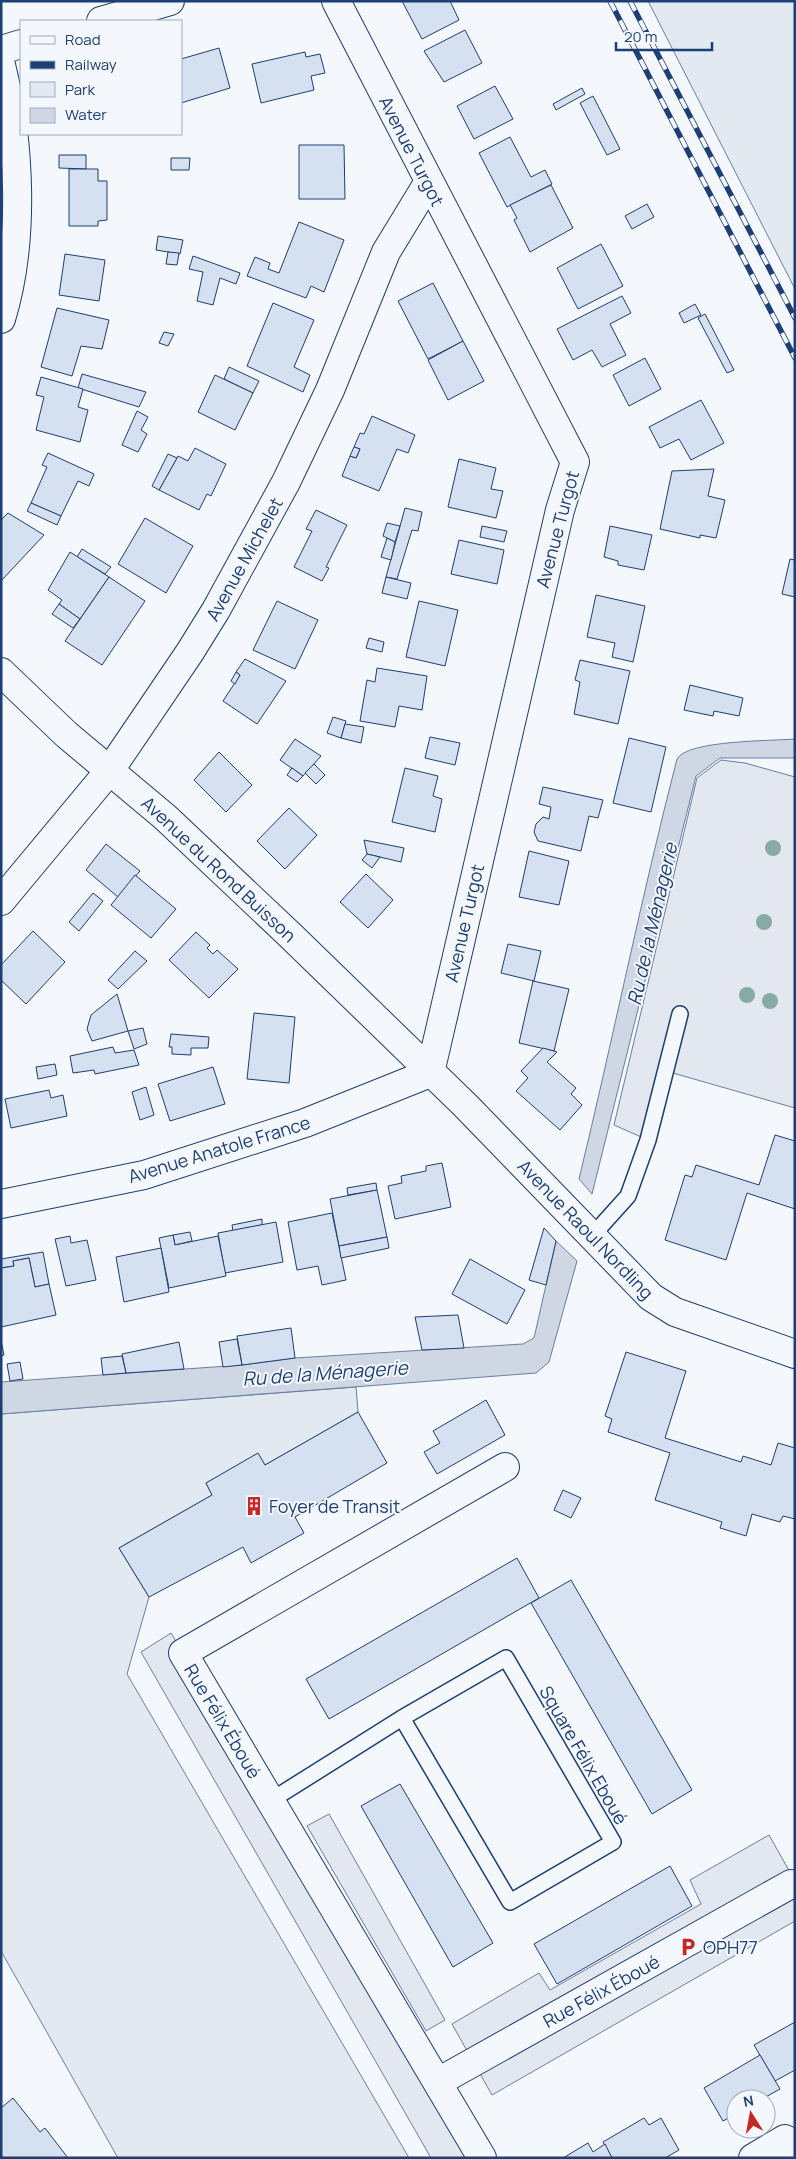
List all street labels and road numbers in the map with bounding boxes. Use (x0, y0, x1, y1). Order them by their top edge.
street label: Avenue Turgot (374, 92, 450, 210)
street label: Avenue Turgot (530, 468, 584, 590)
street label: Avenue Michelet (200, 493, 288, 625)
street label: Avenue du Rond Buisson (136, 791, 302, 947)
street label: Avenue Turgot (439, 862, 489, 984)
street label: Avenue Anatole France (125, 1110, 313, 1188)
street label: Avenue Raoul Nordling (513, 1154, 659, 1304)
street label: Rue Félix Éboué (179, 1659, 267, 1783)
street label: Square Félix Eboué (535, 1681, 633, 1829)
street label: Rue Félix Éboué (538, 1949, 664, 2033)

